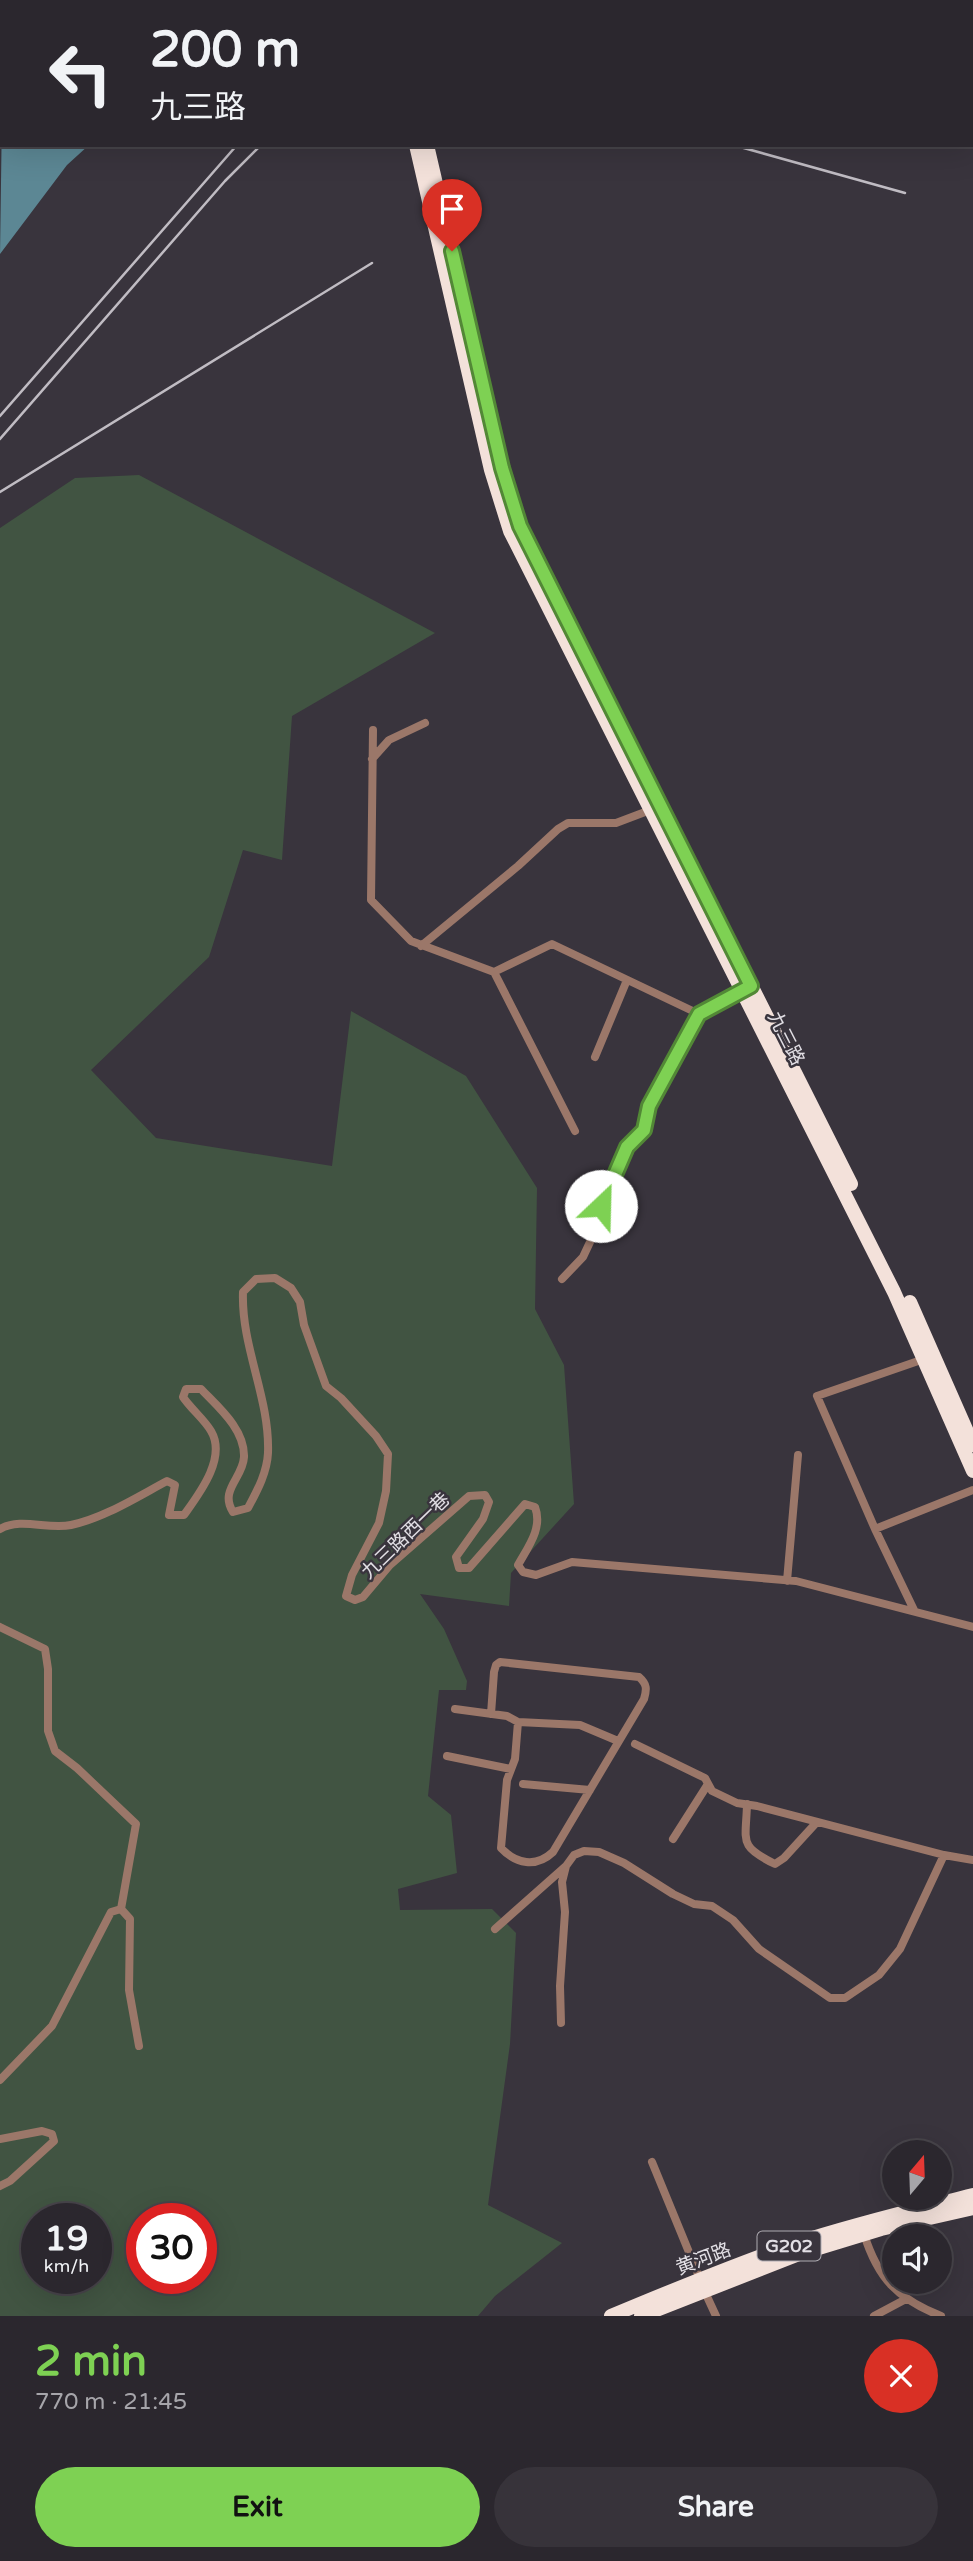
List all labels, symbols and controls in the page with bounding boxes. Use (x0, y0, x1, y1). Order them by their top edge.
text: 200 m (150, 21, 300, 80)
icon: left (35, 28, 126, 119)
text: 九三路 (150, 89, 246, 127)
pin (422, 179, 482, 251)
icon: arrive (433, 190, 471, 228)
street label: 九三路 (763, 1008, 809, 1069)
position arrow (564, 1169, 638, 1243)
street label: 九三路西一巷 (357, 1488, 454, 1583)
north arrow (882, 2140, 952, 2210)
map controls (882, 2140, 952, 2294)
speed limit sign: 30 (126, 2203, 217, 2294)
text: 19 (45, 2218, 88, 2260)
button: sound (882, 2224, 952, 2294)
road number: G202 (758, 2232, 820, 2260)
street label: 黄河路 (673, 2238, 734, 2279)
text: km/h (44, 2255, 89, 2277)
text: 2 min (35, 2336, 147, 2387)
button: close (864, 2339, 938, 2413)
text: 770 m · 21:45 (35, 2388, 187, 2416)
button: Exit (35, 2467, 480, 2547)
button: Share (494, 2467, 938, 2547)

